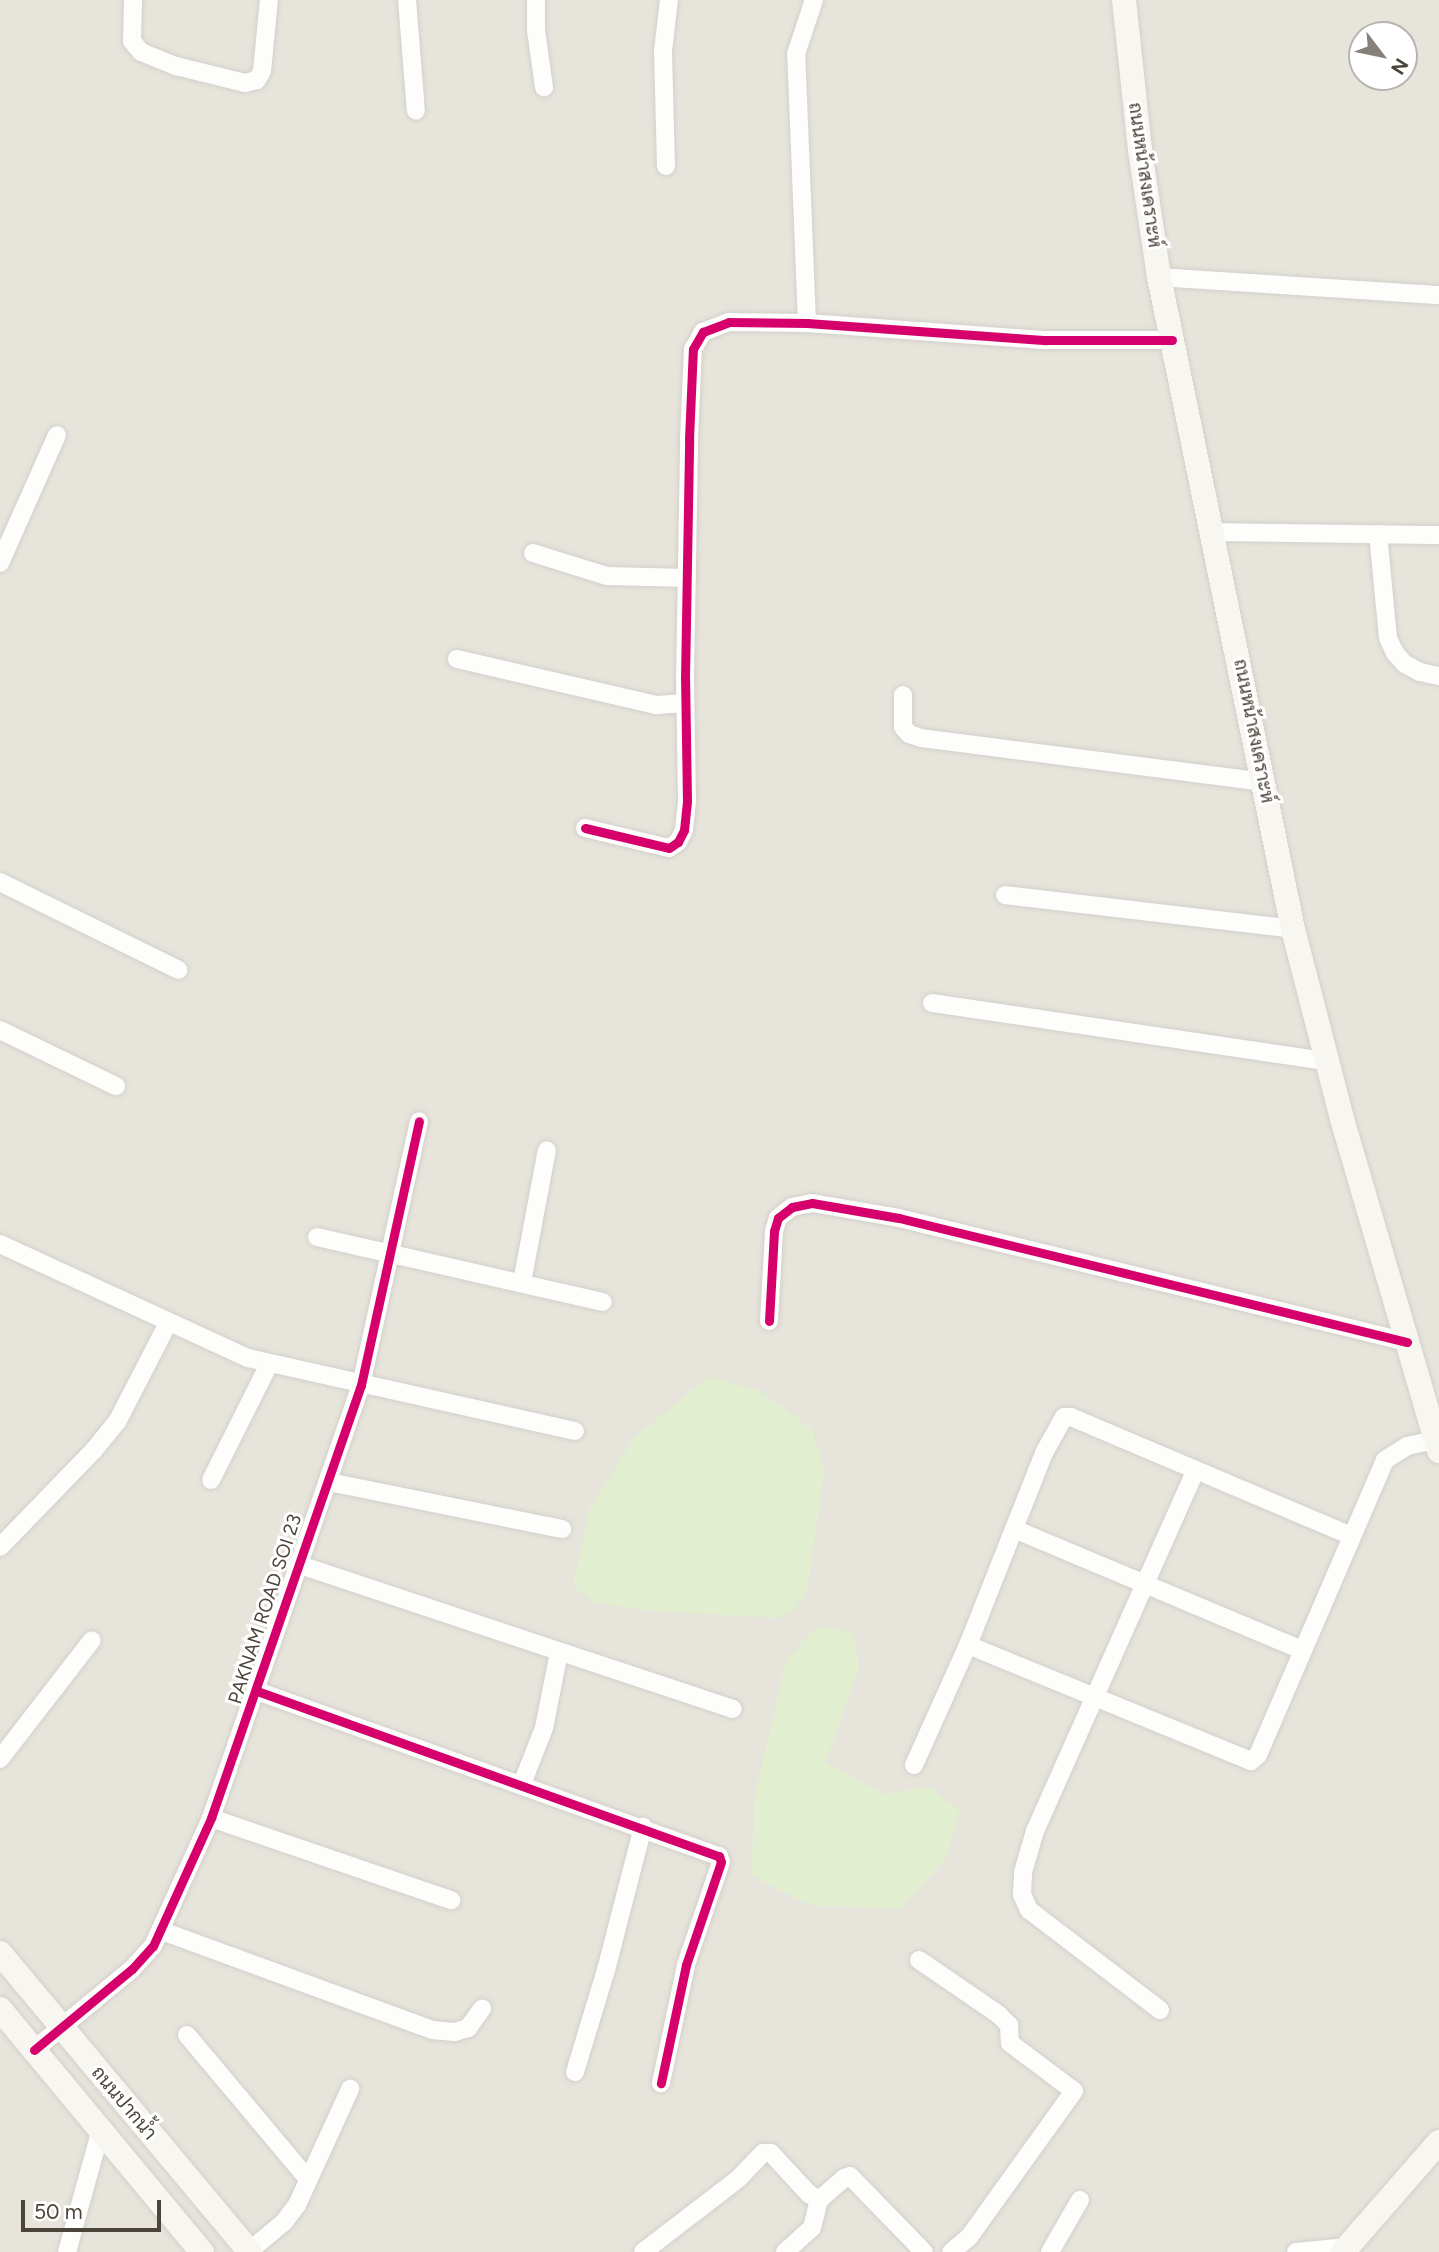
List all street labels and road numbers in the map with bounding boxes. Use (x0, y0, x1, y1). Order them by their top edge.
street label: ถนนหน้าสงเคราะห์ (1124, 101, 1166, 249)
street label: ถนนหน้าสงเคราะห์ (1229, 657, 1279, 805)
street label: PAKNAM ROAD SOI 23 (224, 1511, 306, 1707)
street label: ถนนปากน้ำ (87, 2062, 161, 2144)

